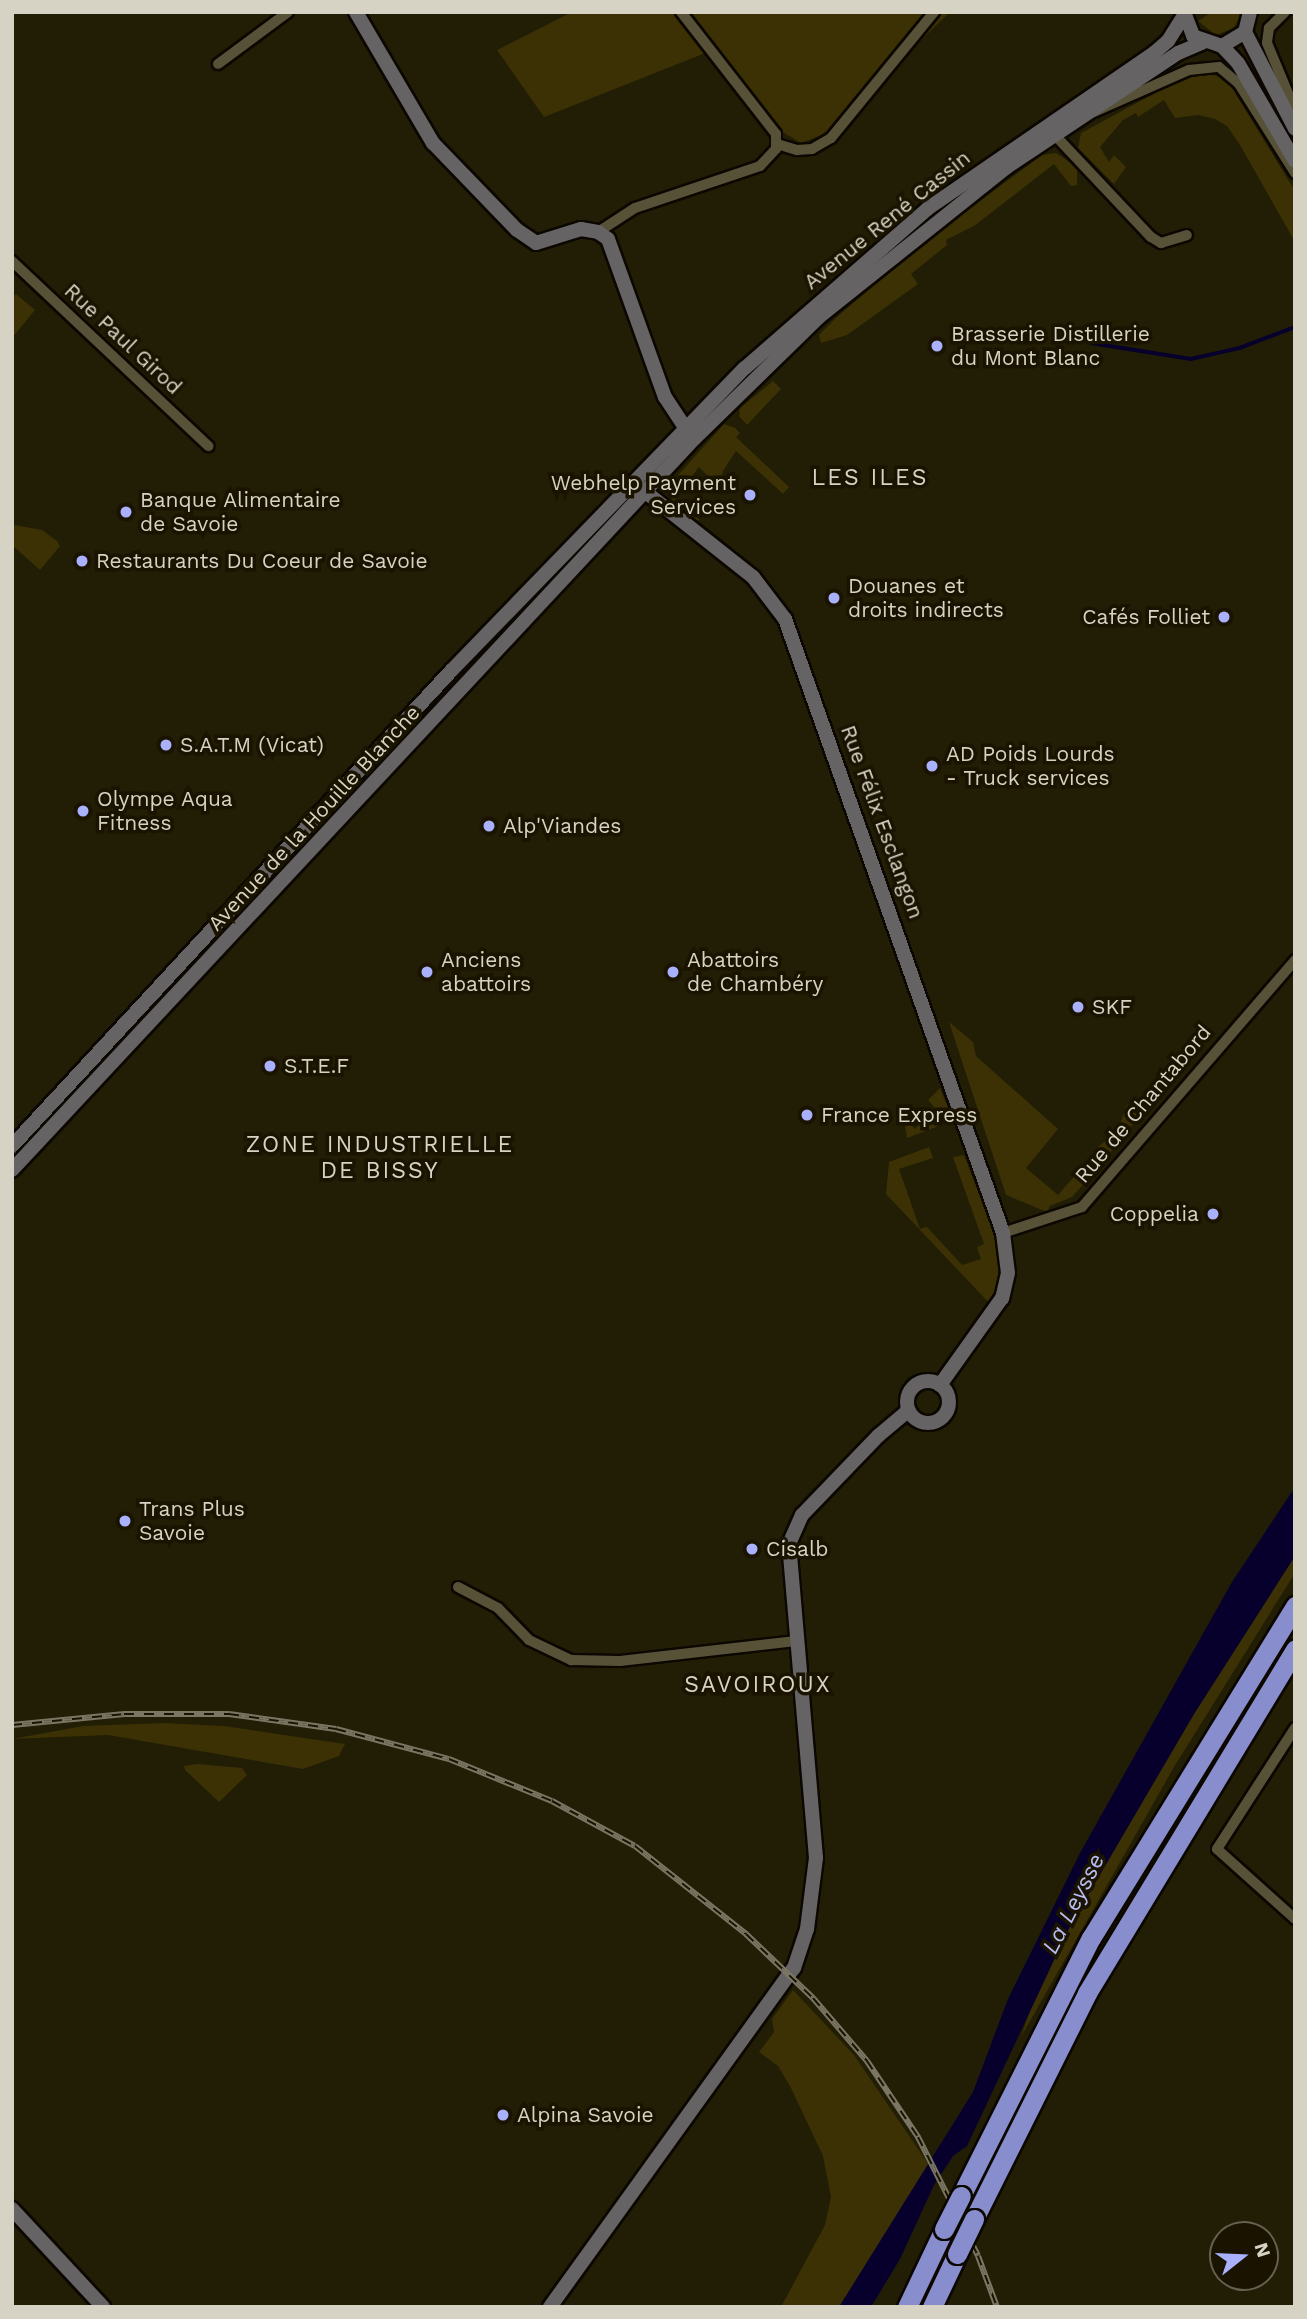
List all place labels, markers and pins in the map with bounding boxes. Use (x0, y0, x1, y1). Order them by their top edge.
place label: Brasserie Distillerie du Mont Blanc (951, 321, 1150, 371)
marker: Brasserie Distillerie du Mont Blanc (929, 338, 945, 354)
place label: Webhelp Payment Services (551, 470, 736, 520)
place label: Banque Alimentaire de Savoie (140, 487, 341, 537)
marker: Webhelp Payment Services (742, 487, 758, 503)
marker: Banque Alimentaire de Savoie (118, 504, 134, 520)
place label: Restaurants Du Coeur de Savoie (96, 548, 428, 574)
marker: Restaurants Du Coeur de Savoie (74, 553, 90, 569)
place label: Douanes et droits indirects (848, 573, 1004, 623)
marker: Douanes et droits indirects (826, 590, 842, 606)
place label: Cafés Folliet (1082, 604, 1210, 630)
marker: Cafés Folliet (1216, 609, 1232, 625)
place label: S.A.T.M (Vicat) (180, 732, 324, 758)
marker: S.A.T.M (Vicat) (158, 737, 174, 753)
place label: AD Poids Lourds - Truck services (946, 741, 1115, 791)
marker: AD Poids Lourds - Truck services (924, 758, 940, 774)
place label: Olympe Aqua Fitness (97, 786, 234, 836)
marker: Olympe Aqua Fitness (75, 803, 91, 819)
place label: Alp'Viandes (503, 813, 621, 839)
marker: Alp'Viandes (481, 818, 497, 834)
place label: Anciens abattoirs (441, 947, 531, 997)
place label: Abattoirs de Chambéry (687, 947, 823, 997)
marker: Anciens abattoirs (419, 964, 435, 980)
marker: Abattoirs de Chambéry (665, 964, 681, 980)
place label: SKF (1092, 994, 1132, 1020)
marker: SKF (1070, 999, 1086, 1015)
place label: S.T.E.F (284, 1053, 349, 1079)
marker: S.T.E.F (262, 1058, 278, 1074)
place label: France Express (821, 1102, 977, 1128)
marker: France Express (799, 1107, 815, 1123)
place label: Coppelia (1110, 1201, 1199, 1227)
marker: Coppelia (1205, 1206, 1221, 1222)
place label: Trans Plus Savoie (139, 1496, 245, 1546)
marker: Trans Plus Savoie (117, 1513, 133, 1529)
place label: Cisalb (766, 1536, 829, 1562)
marker: Cisalb (744, 1541, 760, 1557)
place label: Alpina Savoie (517, 2102, 654, 2128)
marker: Alpina Savoie (495, 2107, 511, 2123)

